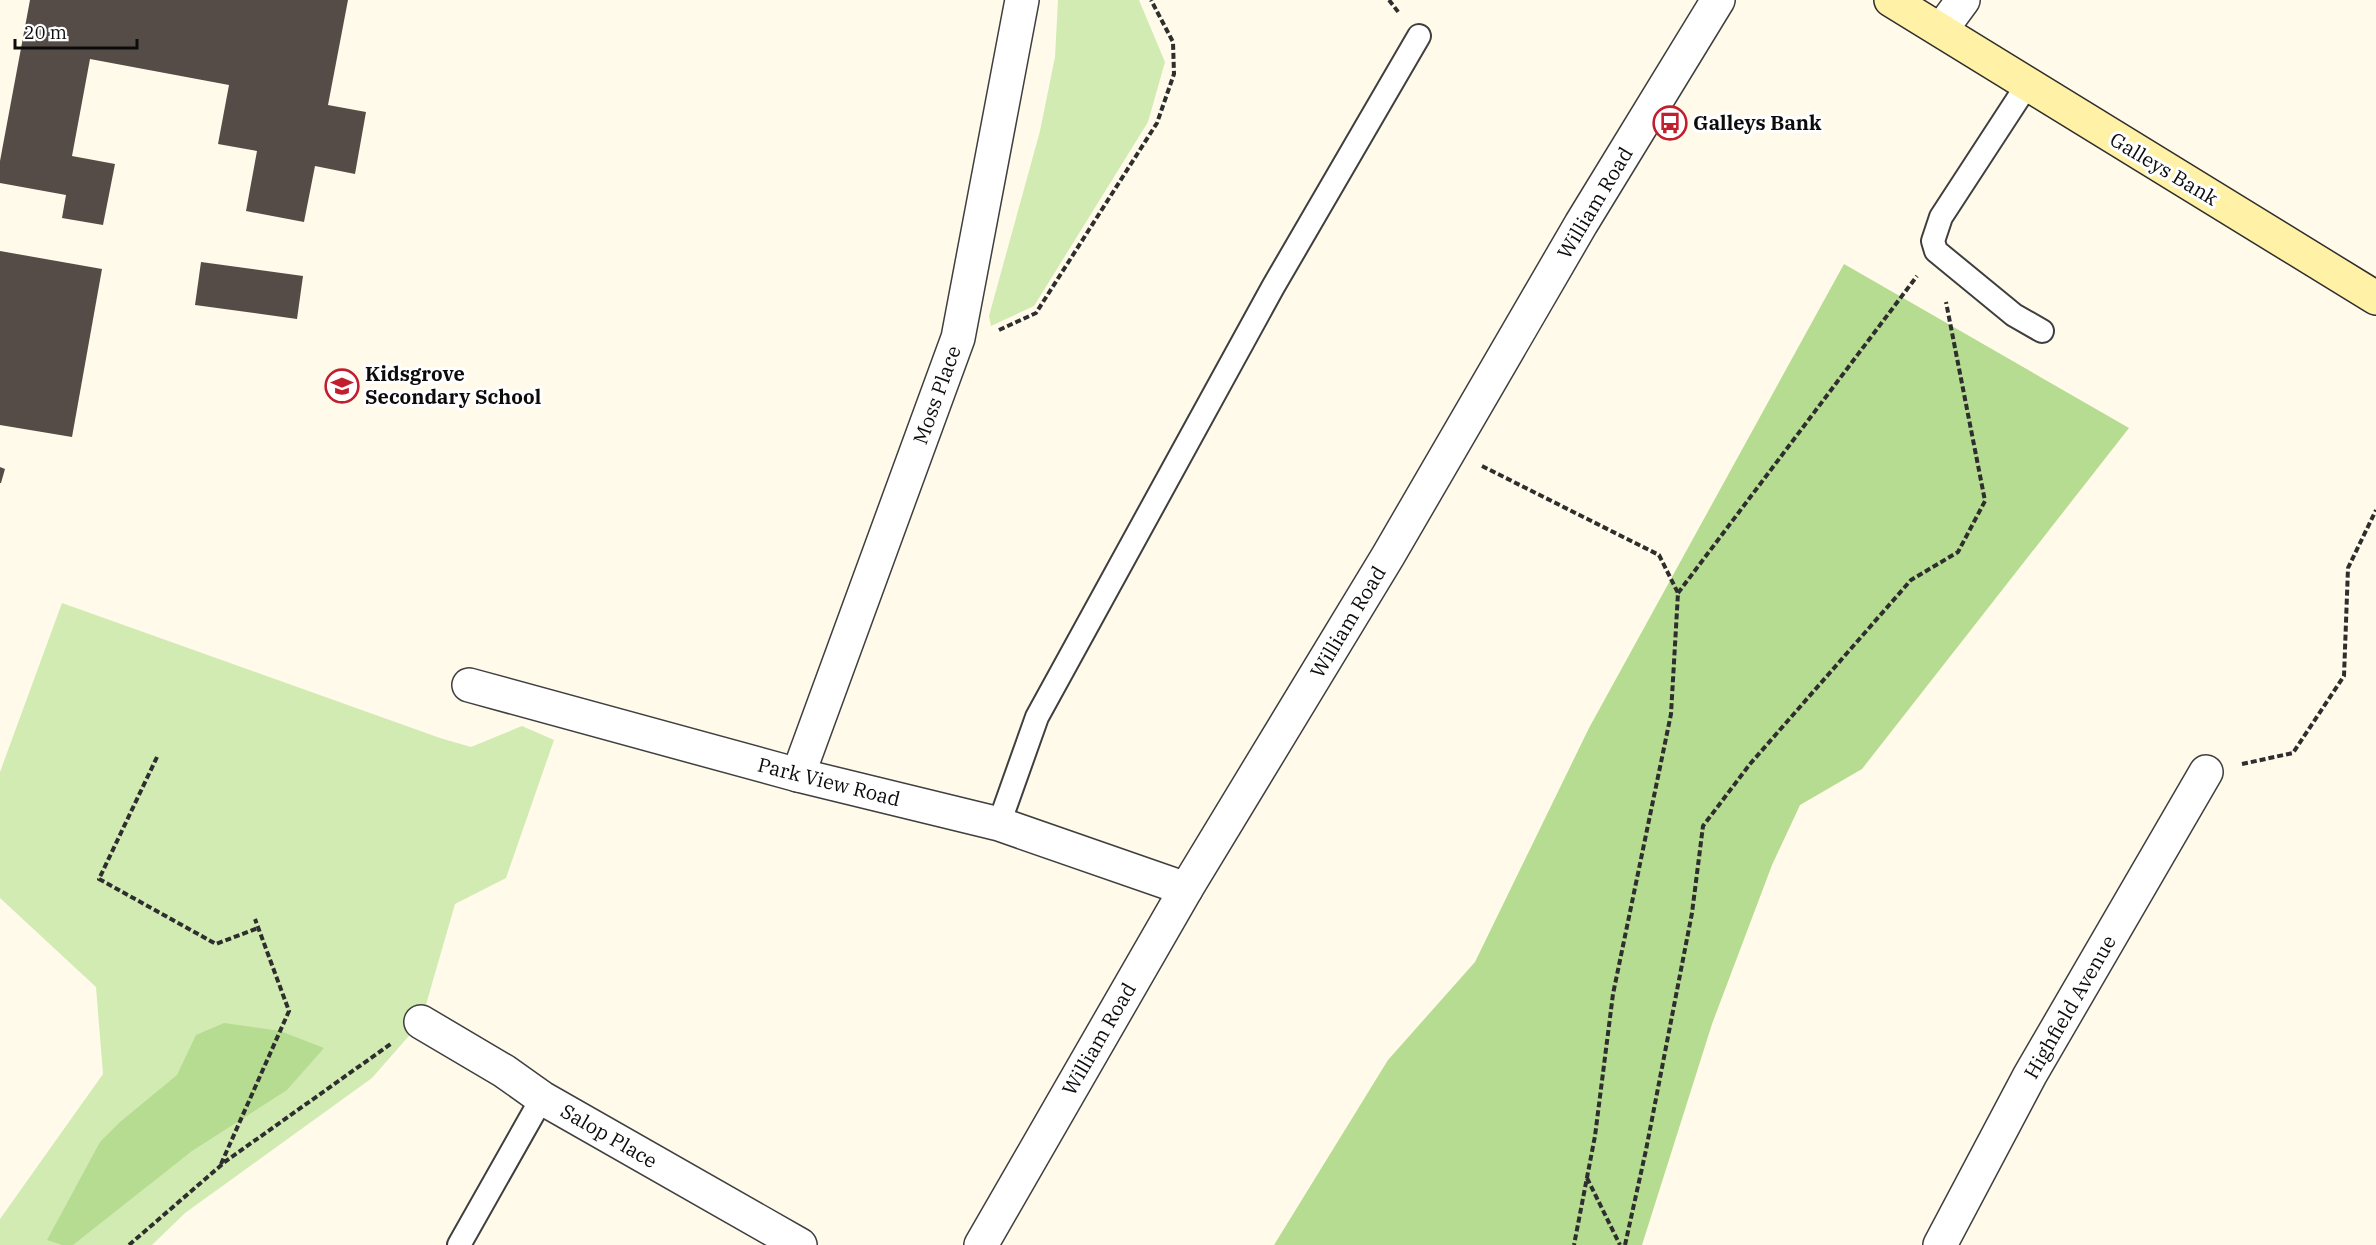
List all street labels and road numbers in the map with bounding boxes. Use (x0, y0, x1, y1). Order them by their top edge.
street label: Galleys Bank (2105, 126, 2224, 212)
street label: William Road (1551, 142, 1639, 264)
street label: Moss Place (906, 342, 967, 448)
street label: William Road (1304, 561, 1392, 683)
street label: Park View Road (755, 751, 903, 812)
street label: Highfield Avenue (2017, 930, 2122, 1084)
street label: William Road (1055, 977, 1142, 1100)
street label: Salop Place (556, 1097, 662, 1174)

